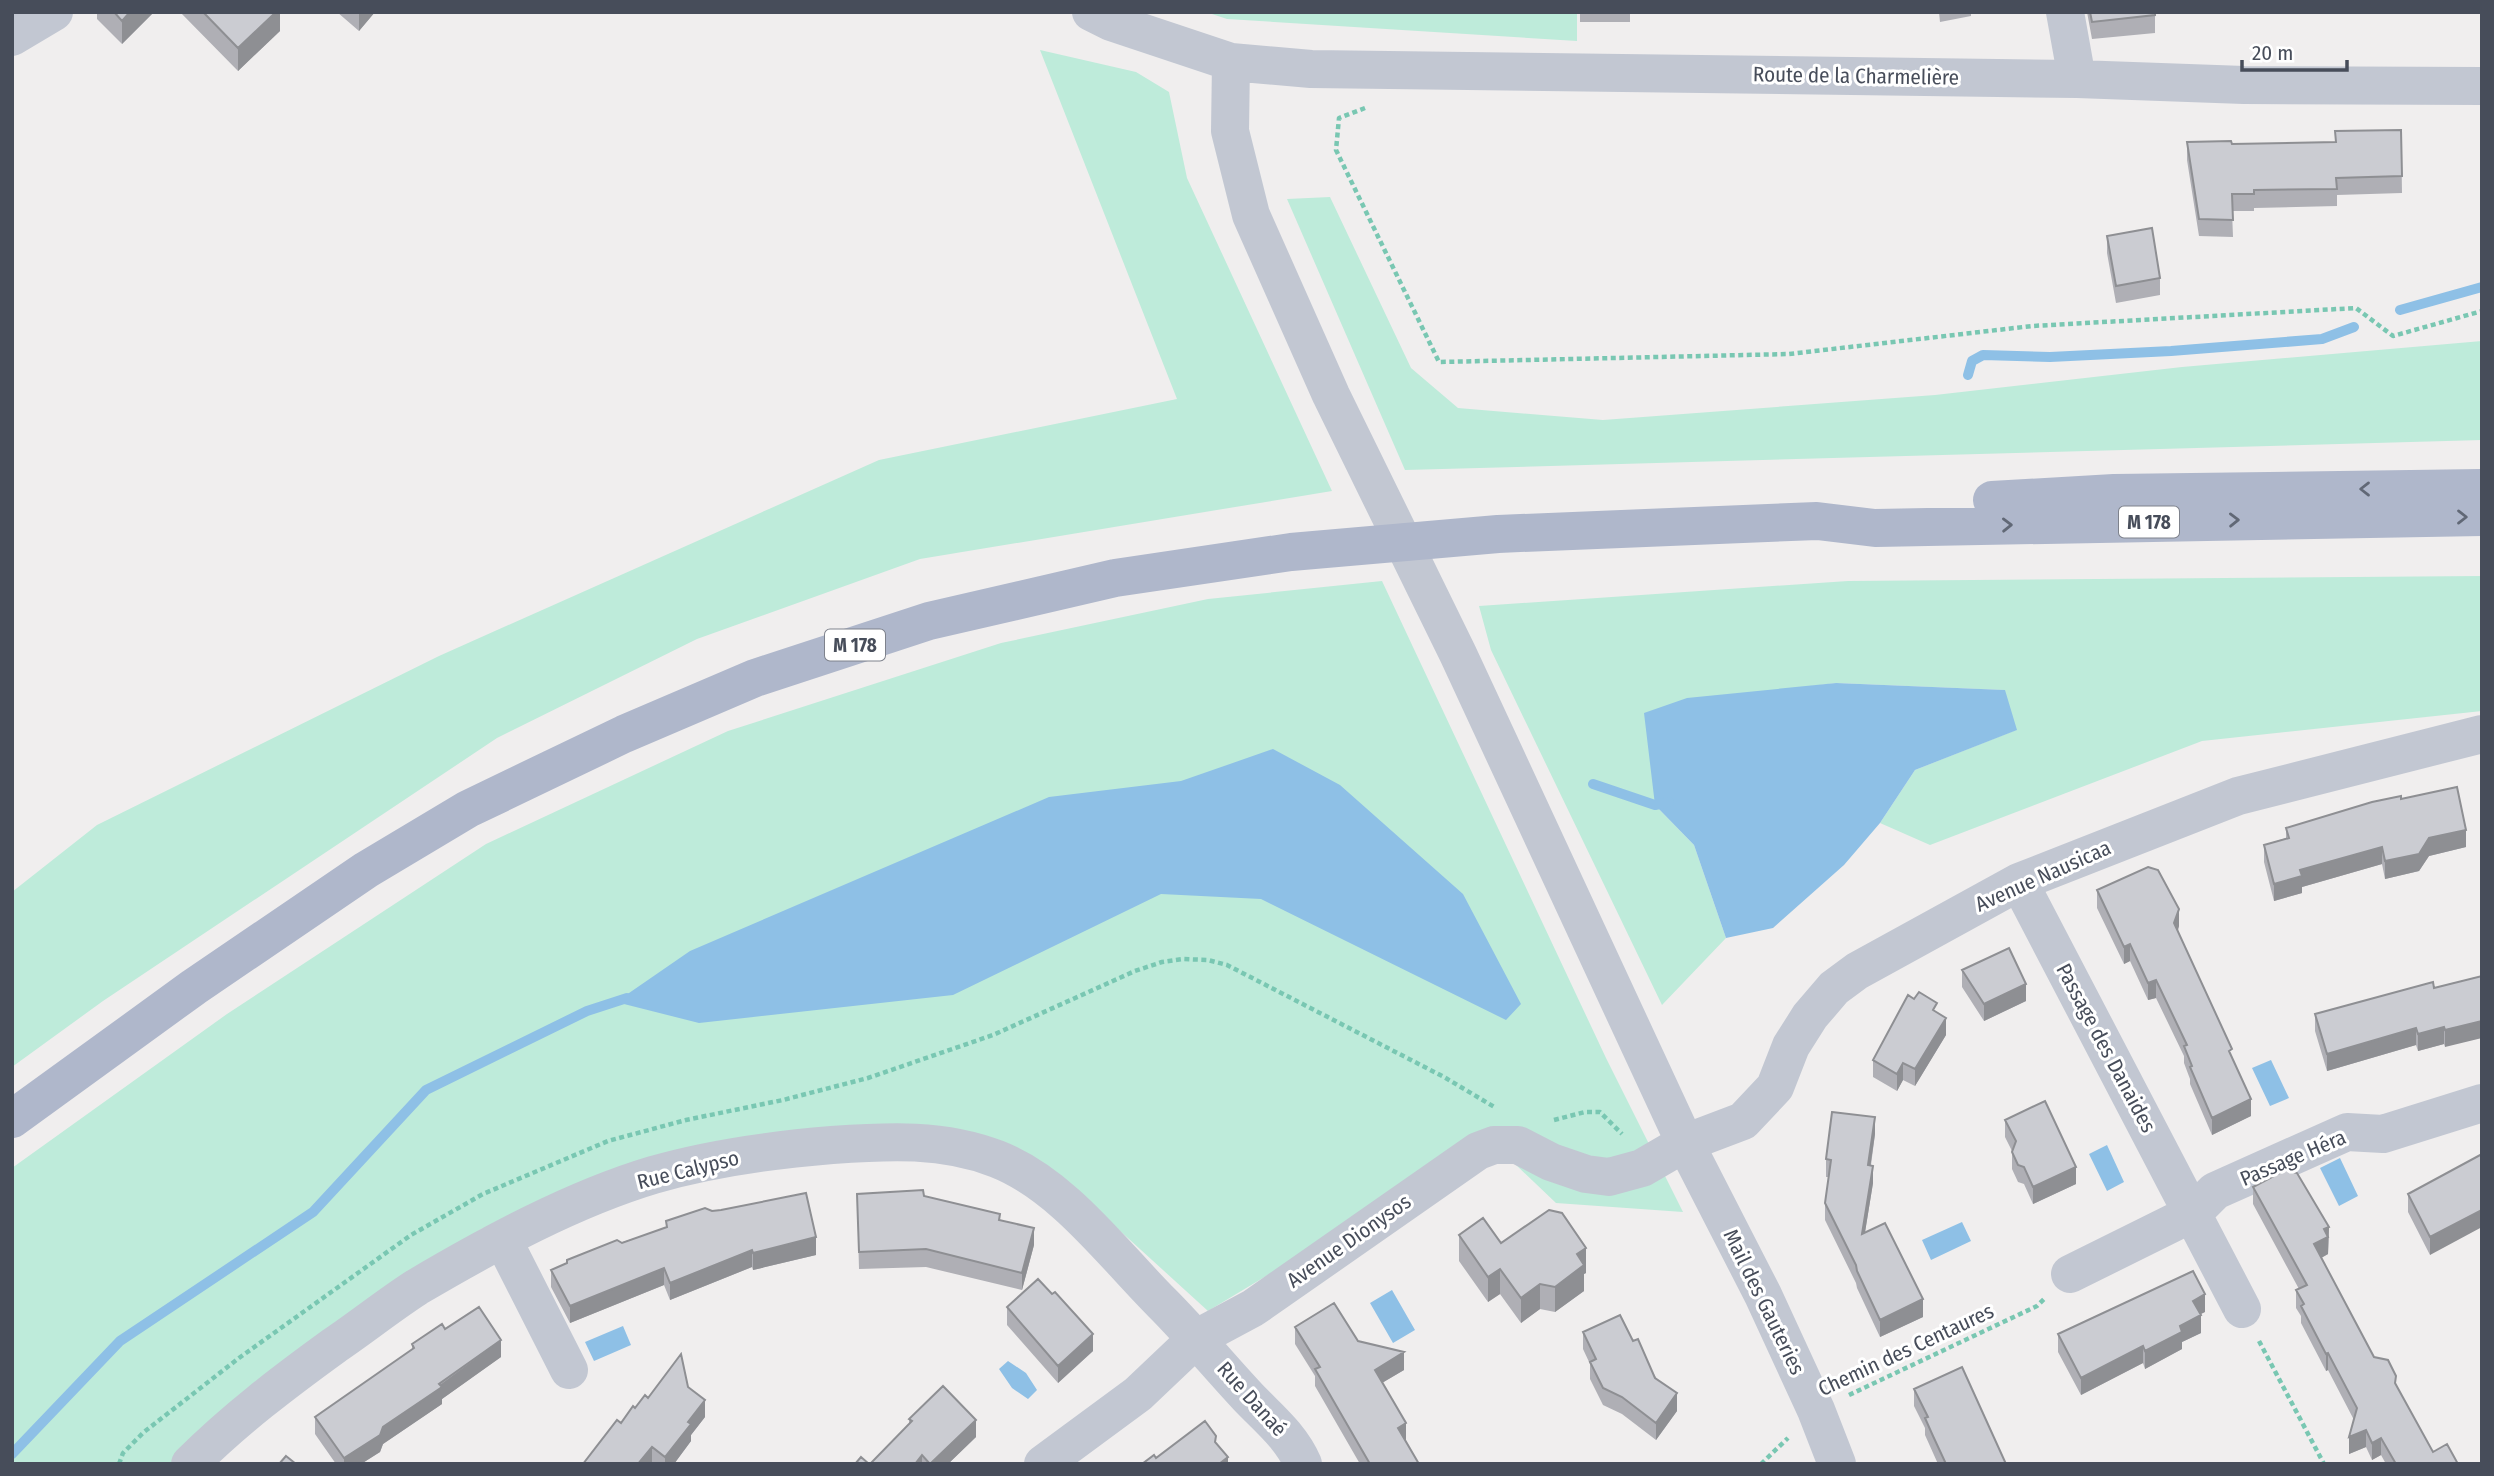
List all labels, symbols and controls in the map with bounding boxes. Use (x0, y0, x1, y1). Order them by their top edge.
scale bar (2242, 28, 2347, 72)
text: 20 m (2252, 40, 2293, 66)
street label: Route de la Charmelière (1753, 61, 1959, 91)
one-way arrow (2359, 481, 2369, 497)
road number: M 178 (2119, 506, 2179, 538)
one-way arrow (2457, 509, 2468, 525)
one-way arrow (2230, 512, 2240, 528)
one-way arrow (2002, 517, 2013, 533)
road number: M 178 (825, 630, 885, 660)
street label: Avenue Nausicaa (1971, 835, 2115, 917)
street label: Passage des Danaides (2050, 959, 2162, 1137)
street label: Passage Héra (2236, 1124, 2350, 1192)
street label: Rue Calypso (634, 1145, 742, 1195)
street label: Avenue Dionysos (1282, 1189, 1416, 1293)
street label: Mail des Gauteries (1718, 1225, 1810, 1379)
street label: Chemin des Centaures (1814, 1298, 1998, 1402)
street label: Rue Danaé (1212, 1356, 1292, 1442)

